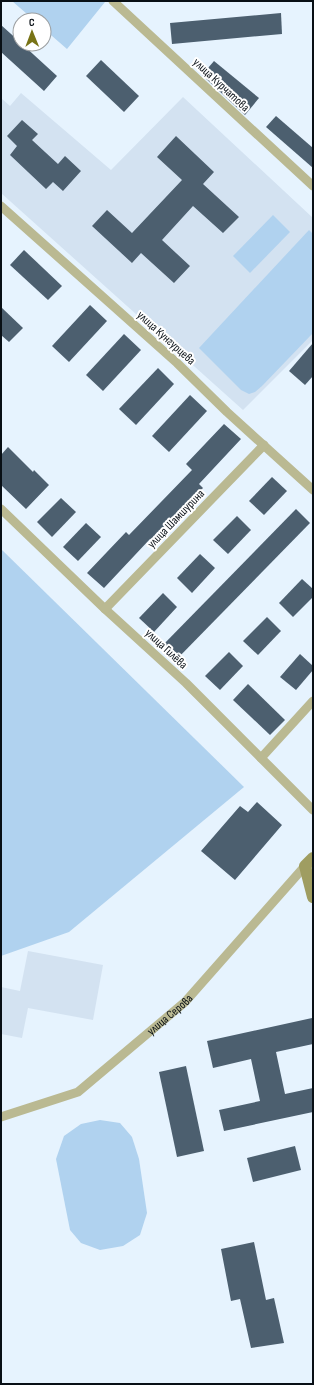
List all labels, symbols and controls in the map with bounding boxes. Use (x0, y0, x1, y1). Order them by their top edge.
north arrow (12, 12, 52, 52)
text: С (29, 16, 35, 29)
street label: улица Курчатова (190, 55, 253, 115)
street label: улица Кунгурцева (134, 308, 199, 368)
street label: улица Шамшурина (144, 486, 208, 551)
street label: улица Гилёва (142, 626, 191, 673)
street label: улица Серова (144, 991, 196, 1038)

